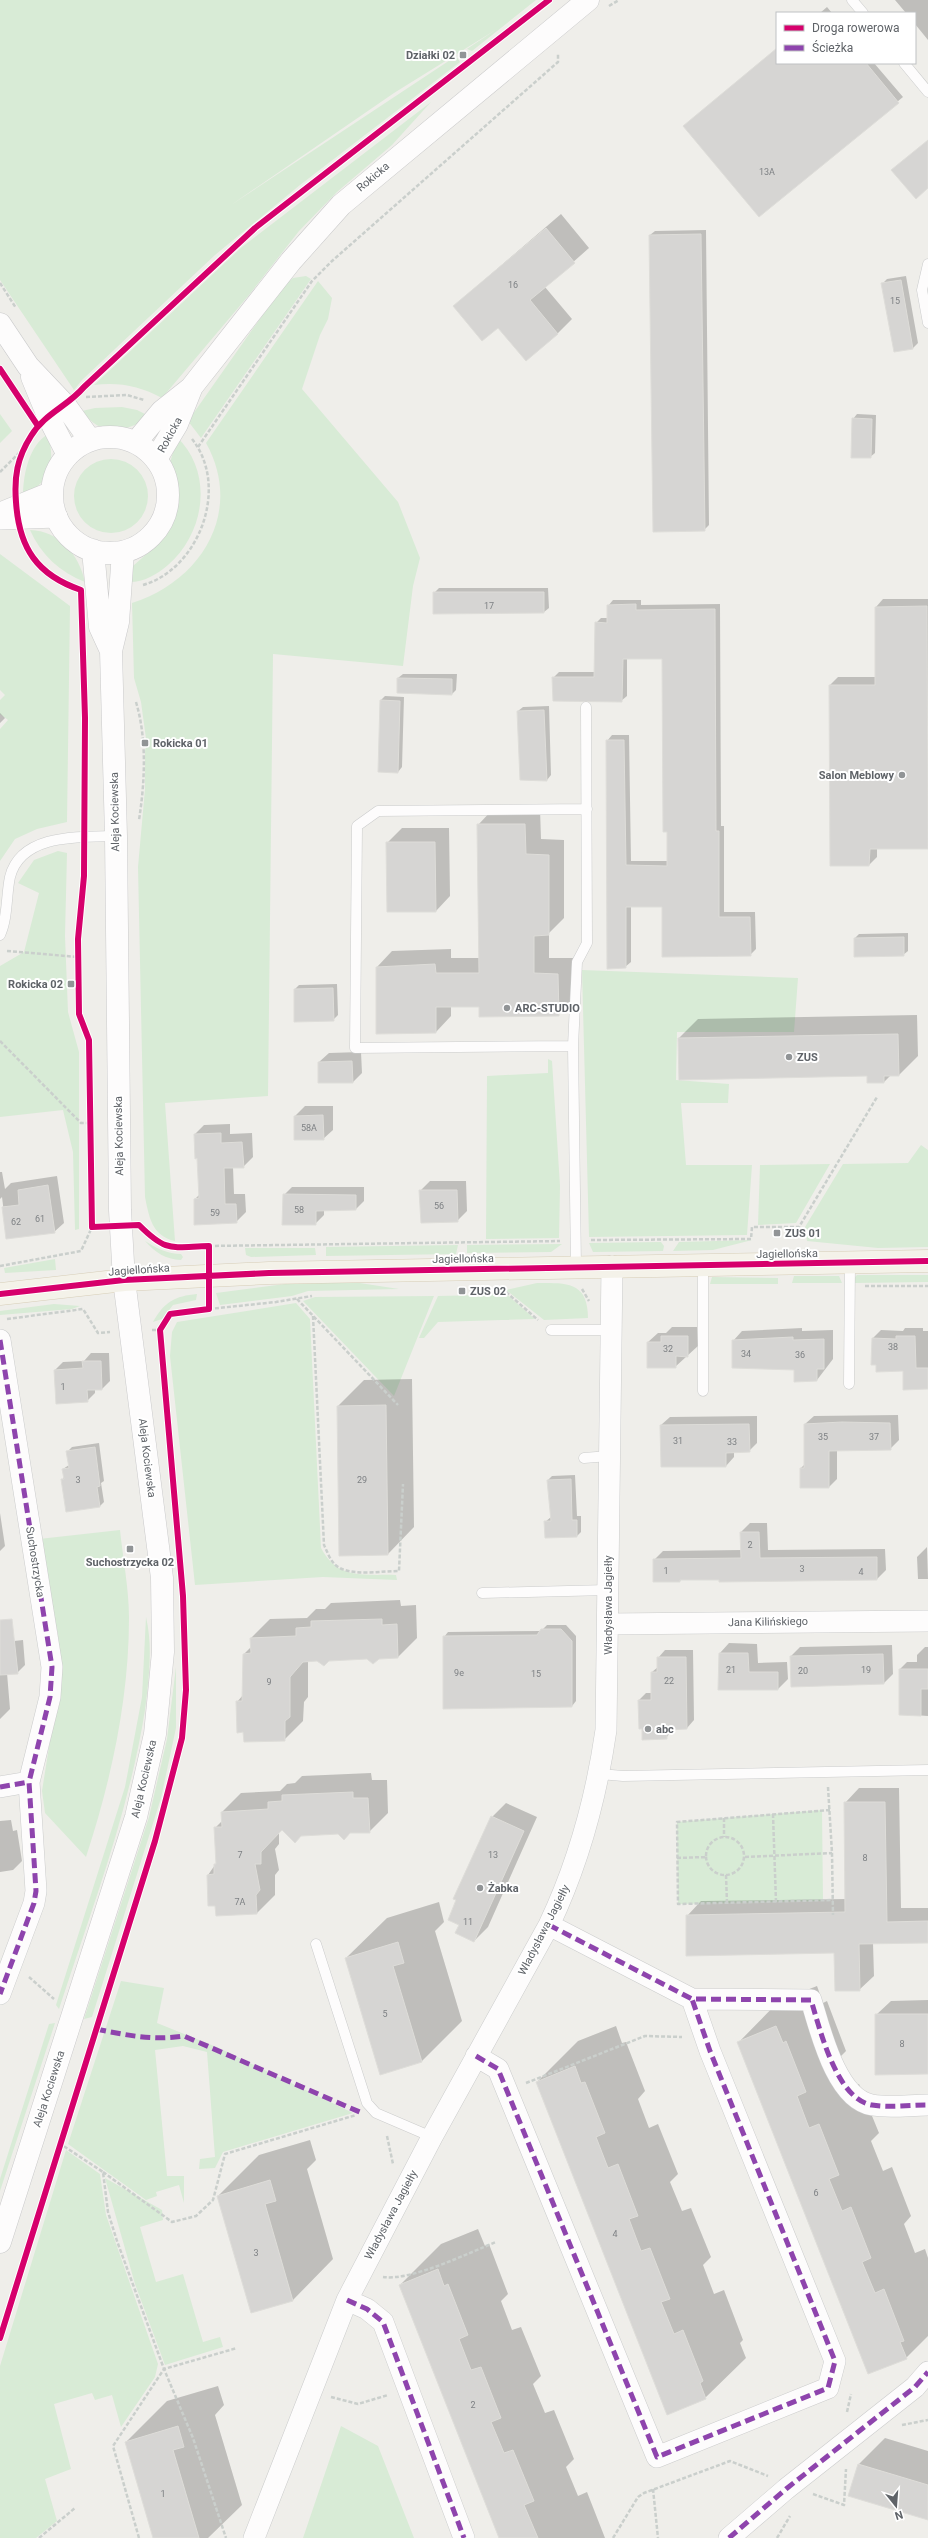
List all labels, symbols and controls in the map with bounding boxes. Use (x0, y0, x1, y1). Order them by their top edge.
legend (776, 12, 916, 64)
text: Droga rowerowa (812, 21, 899, 35)
text: Ścieżka (812, 40, 853, 55)
place label: Działki 02 (406, 49, 455, 62)
marker: Działki 02 (458, 50, 468, 60)
street label: Rokicka (354, 160, 392, 194)
house number: 13A (759, 167, 775, 177)
house number: 16 (508, 280, 518, 290)
house number: 15 (890, 296, 900, 306)
street label: Rokicka (155, 415, 185, 455)
house number: 17 (484, 601, 494, 611)
place label: Rokicka 01 (153, 737, 208, 750)
marker: Rokicka 01 (140, 738, 150, 748)
place label: Salon Meblowy (819, 769, 894, 782)
marker: Salon Meblowy (897, 770, 907, 780)
street label: Aleja Kociewska (108, 772, 122, 852)
place label: Rokicka 02 (8, 978, 63, 991)
marker: Rokicka 02 (66, 979, 76, 989)
place label: ARC-STUDIO (515, 1002, 580, 1015)
marker: ARC-STUDIO (502, 1003, 512, 1013)
place label: ZUS (797, 1051, 818, 1064)
marker: ZUS (784, 1052, 794, 1062)
street label: Aleja Kociewska (112, 1096, 126, 1176)
house number: 58A (301, 1123, 317, 1133)
house number: 56 (434, 1201, 444, 1211)
house number: 58 (294, 1205, 304, 1215)
house number: 59 (210, 1208, 220, 1218)
house number: 61 (35, 1214, 45, 1224)
house number: 62 (11, 1217, 21, 1227)
place label: ZUS 01 (785, 1227, 821, 1240)
marker: ZUS 01 (772, 1228, 782, 1238)
street label: Jagiellońska (756, 1247, 818, 1261)
street label: Jagiellońska (432, 1252, 494, 1266)
street label: Jagiellońska (108, 1261, 170, 1279)
place label: ZUS 02 (470, 1285, 506, 1298)
marker: ZUS 02 (457, 1286, 467, 1296)
house number: 38 (888, 1342, 898, 1352)
house number: 32 (663, 1344, 673, 1354)
house number: 34 (741, 1349, 751, 1359)
house number: 36 (795, 1350, 805, 1360)
house number: 1 (60, 1382, 66, 1392)
street label: Aleja Kociewska (136, 1418, 158, 1498)
house number: 35 (818, 1432, 828, 1442)
house number: 37 (869, 1432, 879, 1442)
house number: 31 (673, 1436, 683, 1446)
house number: 33 (727, 1437, 737, 1447)
house number: 3 (75, 1475, 81, 1485)
house number: 29 (357, 1475, 367, 1485)
street label: Suchostrzycka (23, 1526, 47, 1598)
house number: 2 (747, 1540, 753, 1550)
marker: Suchostrzycka 02 (125, 1544, 135, 1554)
street label: Władysława Jagiełły (602, 1554, 615, 1655)
place label: Suchostrzycka 02 (86, 1556, 174, 1569)
house number: 3 (799, 1564, 805, 1574)
house number: 1 (663, 1566, 669, 1576)
house number: 4 (858, 1567, 864, 1577)
street label: Jana Kilińskiego (728, 1615, 808, 1629)
house number: 21 (726, 1665, 736, 1675)
house number: 19 (861, 1665, 871, 1675)
house number: 20 (798, 1666, 808, 1676)
house number: 9e (454, 1668, 464, 1678)
house number: 15 (531, 1669, 541, 1679)
house number: 22 (664, 1676, 674, 1686)
house number: 9 (266, 1677, 272, 1687)
place label: abc (656, 1723, 674, 1736)
marker: abc (643, 1724, 653, 1734)
street label: Aleja Kociewska (129, 1739, 159, 1819)
house number: 7 (237, 1850, 243, 1860)
house number: 13 (488, 1850, 498, 1860)
house number: 8 (862, 1853, 868, 1863)
place label: Żabka (488, 1881, 519, 1895)
street label: Władysława Jagiełły (516, 1882, 573, 1977)
marker: Żabka (475, 1883, 485, 1893)
house number: 7A (235, 1897, 246, 1907)
house number: 11 (463, 1917, 473, 1927)
house number: 5 (382, 2009, 388, 2019)
house number: 8 (899, 2039, 905, 2049)
street label: Aleja Kociewska (30, 2049, 68, 2129)
street label: Władysława Jagiełły (362, 2167, 420, 2262)
house number: 6 (813, 2188, 819, 2198)
house number: 4 (612, 2229, 618, 2239)
house number: 3 (253, 2248, 259, 2258)
house number: 2 (470, 2400, 476, 2410)
north arrow (876, 2486, 916, 2526)
house number: 1 (160, 2489, 166, 2499)
text: N (893, 2508, 904, 2523)

